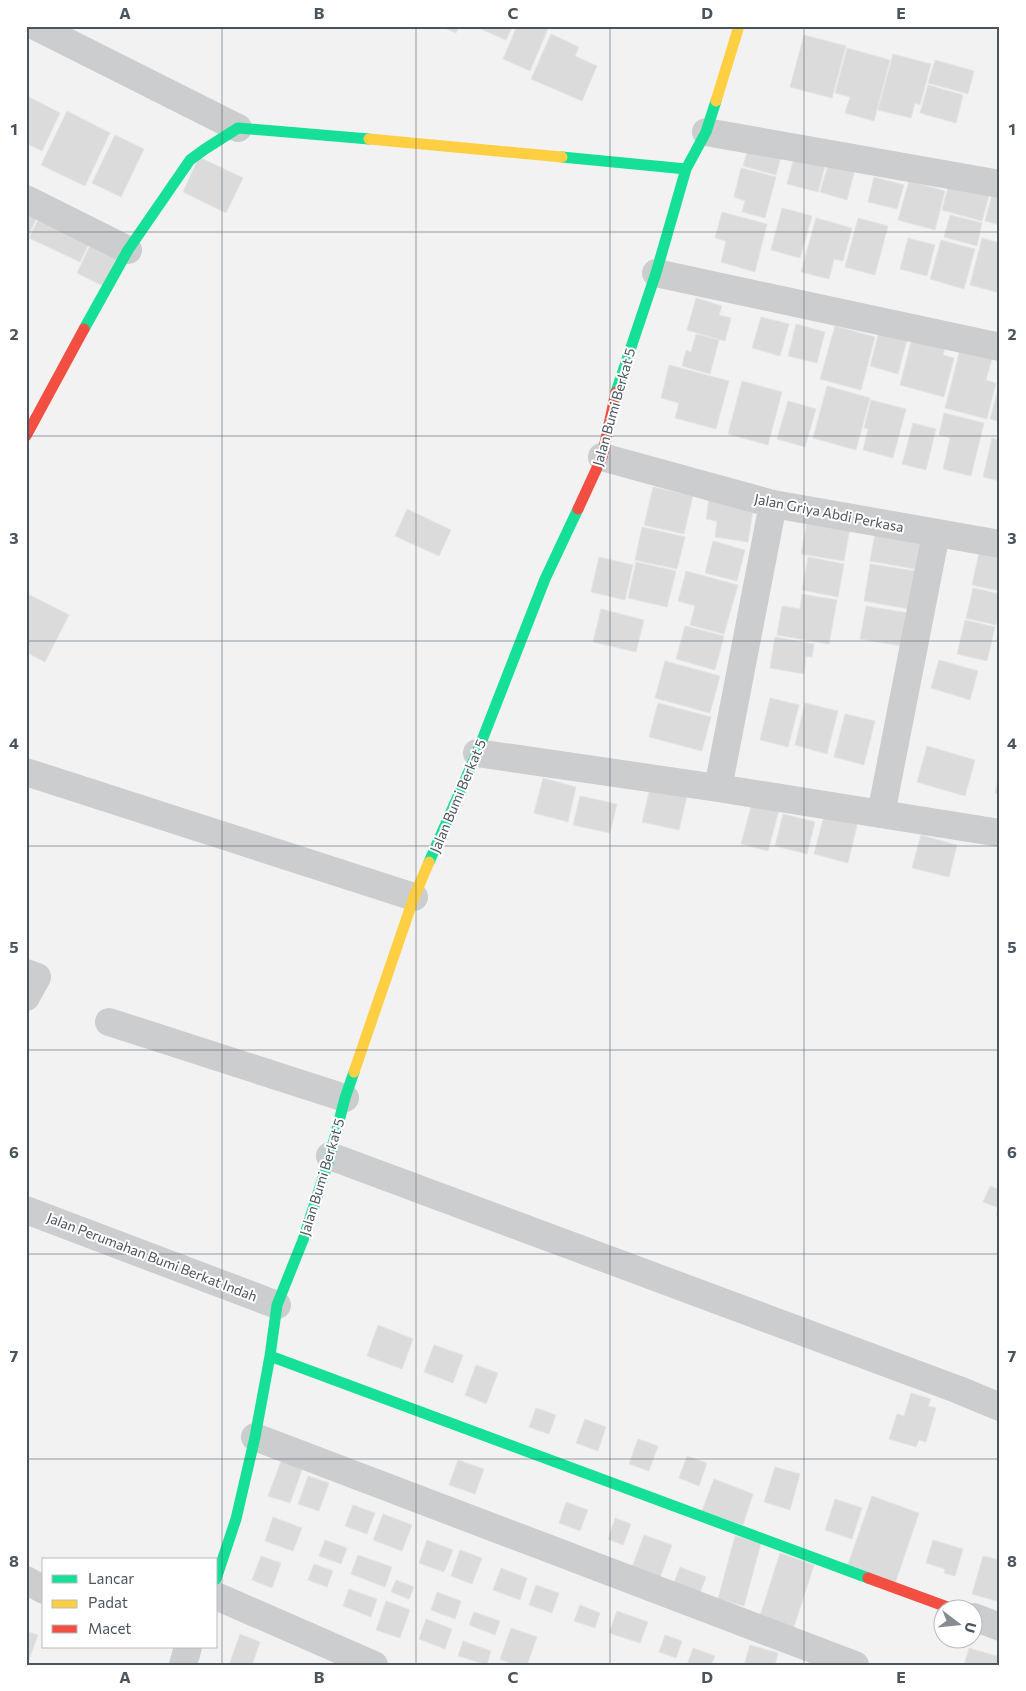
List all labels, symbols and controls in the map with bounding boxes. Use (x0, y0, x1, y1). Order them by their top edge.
text: A (119, 3, 131, 22)
text: B (314, 3, 325, 22)
text: C (508, 3, 519, 22)
text: D (701, 3, 713, 22)
text: E (896, 3, 906, 22)
text: 1 (10, 119, 18, 138)
text: 1 (1008, 119, 1016, 138)
text: 2 (9, 324, 19, 343)
text: 2 (1007, 324, 1017, 343)
street label: Jalan Bumi Berkat 5 (589, 346, 638, 468)
street label: Jalan Griya Abdi Perkasa (753, 490, 905, 535)
text: 3 (9, 528, 19, 547)
text: 3 (1007, 528, 1017, 547)
text: 4 (9, 733, 19, 752)
text: 4 (1007, 733, 1017, 752)
street label: Jalan Bumi Berkat 5 (426, 736, 489, 855)
text: 5 (9, 937, 19, 956)
text: 5 (1007, 937, 1017, 956)
street label: Jalan Bumi Berkat 5 (296, 1116, 347, 1238)
text: 6 (9, 1142, 19, 1161)
text: 6 (1007, 1142, 1017, 1161)
street label: Jalan Perumahan Bumi Berkat Indah (45, 1208, 260, 1305)
text: 7 (10, 1346, 19, 1365)
text: 7 (1008, 1346, 1017, 1365)
text: 8 (9, 1551, 19, 1570)
text: 8 (1007, 1551, 1017, 1570)
legend (42, 1558, 218, 1648)
text: Lancar (88, 1569, 134, 1587)
text: Padat (88, 1593, 128, 1611)
north arrow (934, 1598, 984, 1648)
text: Macet (88, 1619, 131, 1637)
text: U (961, 1620, 981, 1635)
text: A (119, 1667, 131, 1686)
text: B (314, 1667, 325, 1686)
text: C (508, 1667, 519, 1686)
text: D (701, 1667, 713, 1686)
text: E (896, 1667, 906, 1686)

